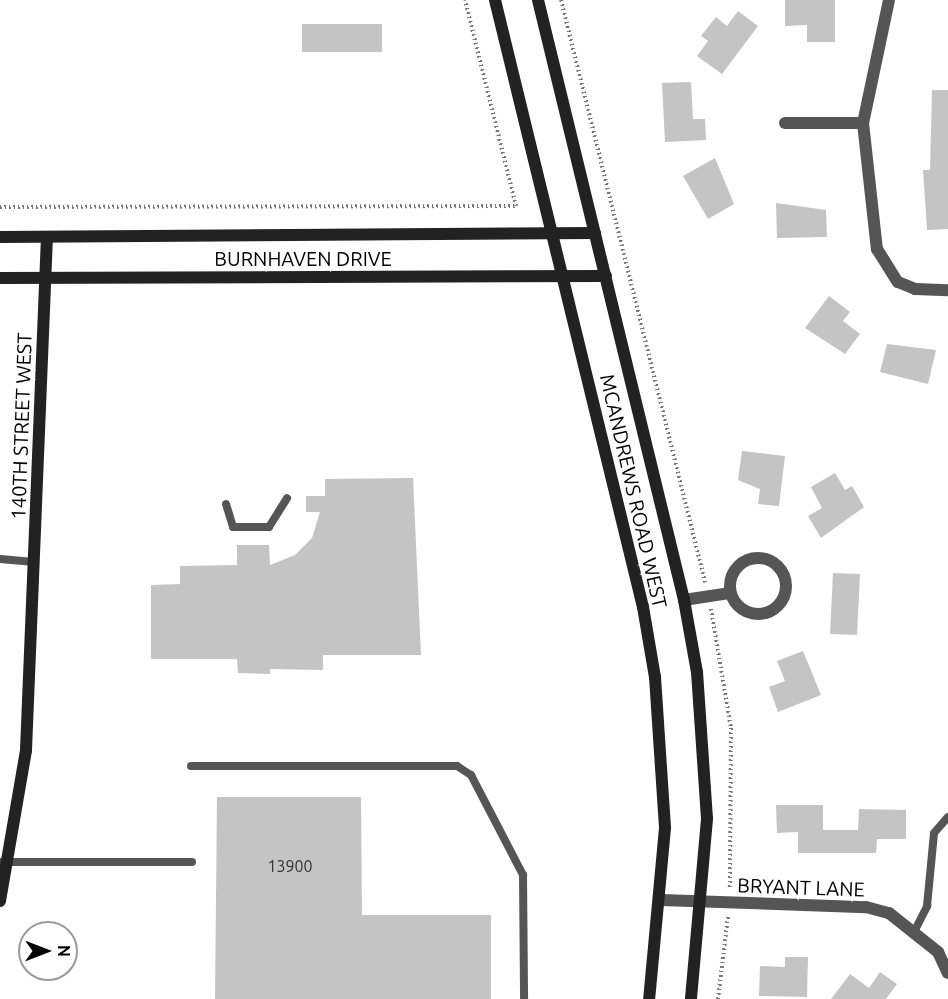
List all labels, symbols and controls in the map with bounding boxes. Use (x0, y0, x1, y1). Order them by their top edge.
street label: BURNHAVEN DRIVE (214, 246, 392, 270)
street label: 140TH STREET WEST (6, 332, 36, 520)
street label: MCANDREWS ROAD WEST (595, 372, 673, 610)
house number: 13900 (267, 856, 313, 876)
street label: BRYANT LANE (737, 873, 865, 901)
north arrow (18, 921, 78, 981)
text: N (55, 945, 73, 957)

